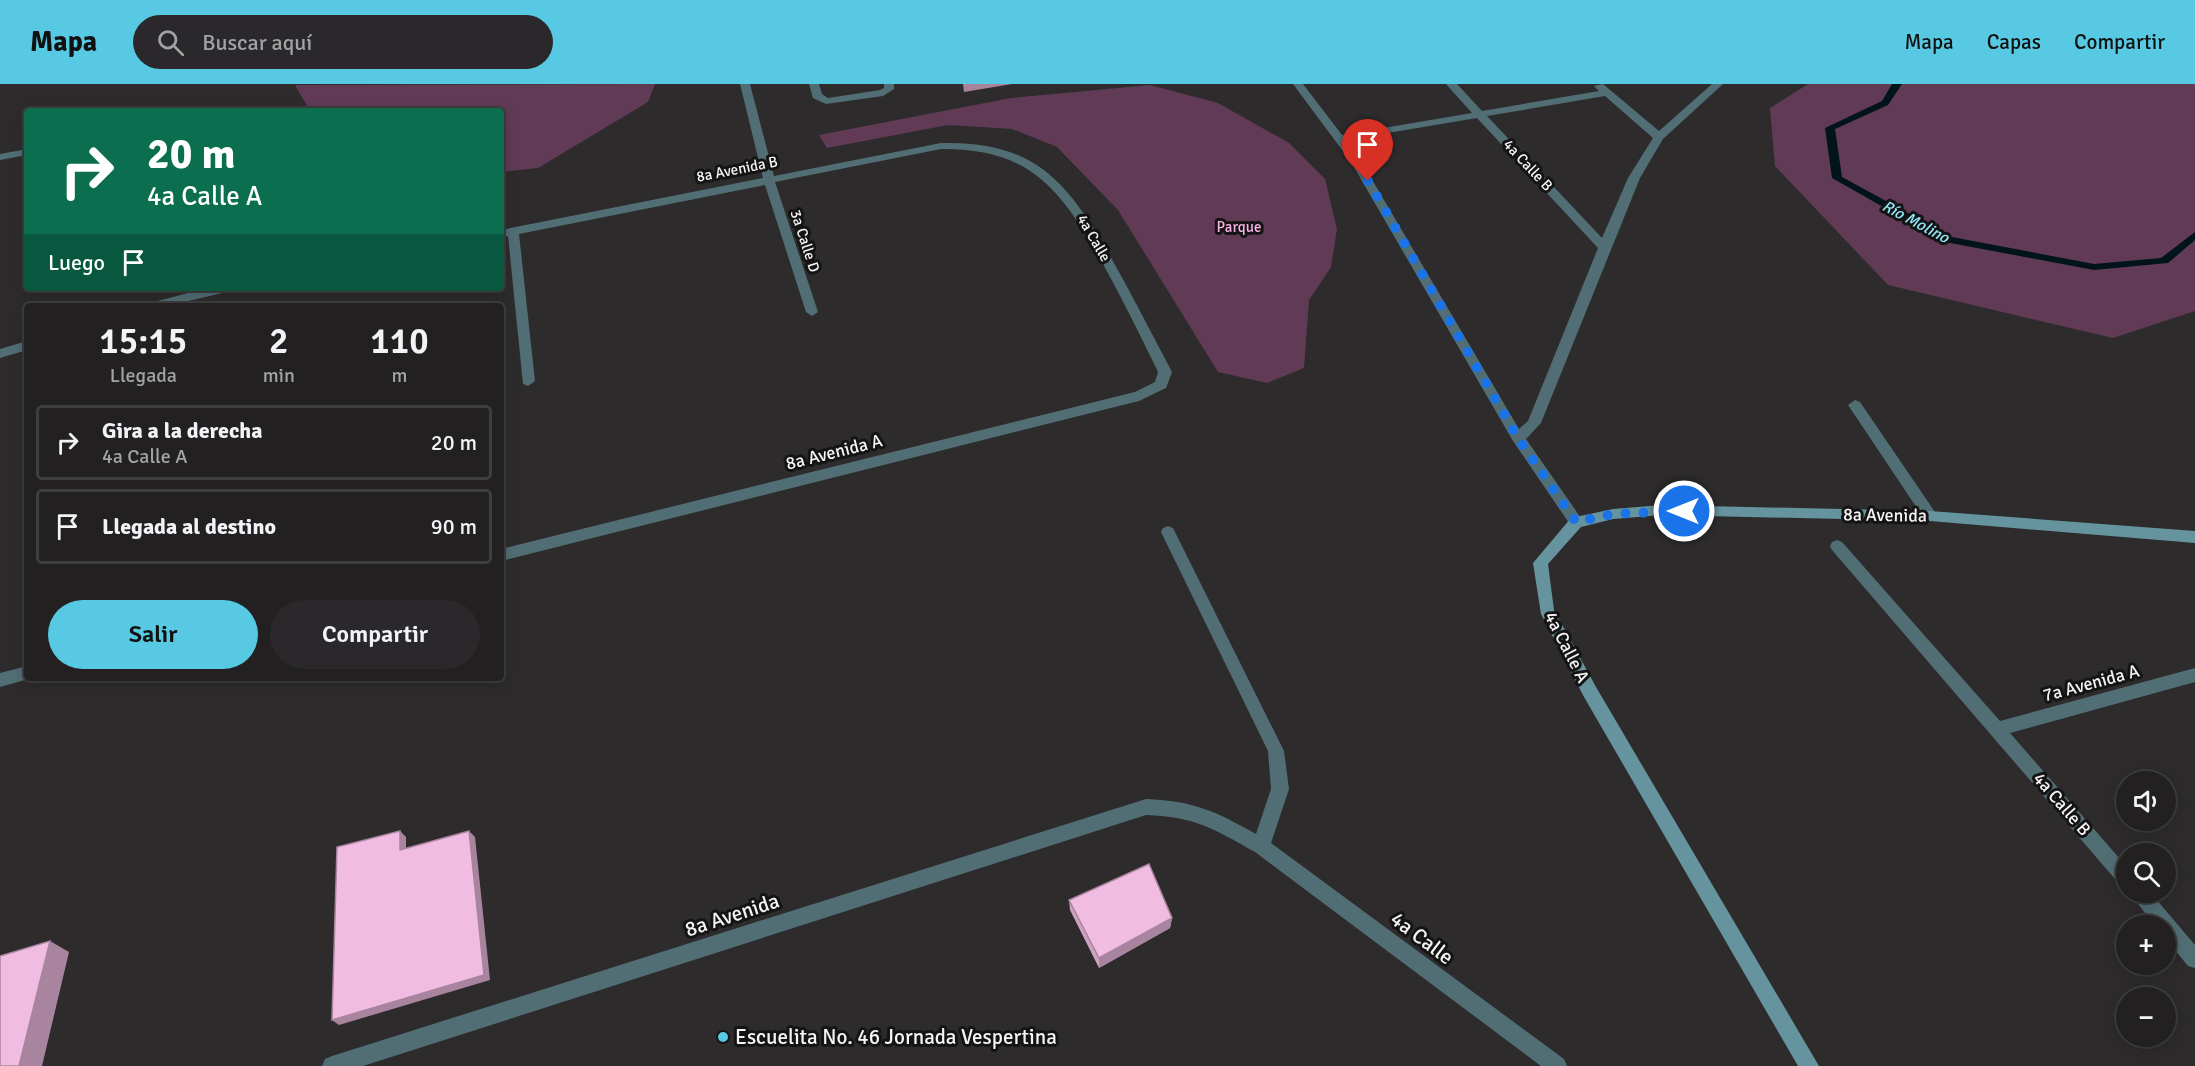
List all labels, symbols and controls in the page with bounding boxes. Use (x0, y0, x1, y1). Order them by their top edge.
search box (133, 15, 553, 69)
text: Mapa (30, 25, 97, 59)
icon: search (154, 26, 187, 59)
text: Buscar aquí (202, 29, 312, 56)
text: Mapa (1904, 29, 1954, 55)
text: Capas (1987, 29, 2041, 55)
text: Compartir (2074, 29, 2165, 55)
pin (1342, 119, 1393, 181)
icon: arrive (1351, 128, 1384, 161)
text: 20 m (147, 129, 236, 180)
icon: right (48, 132, 126, 210)
street label: 4a Calle B (1500, 135, 1556, 195)
street label: 8a Avenida B (695, 152, 779, 186)
text: 4a Calle A (147, 180, 262, 213)
water label: Río Molino (1879, 196, 1953, 248)
street label: 3a Calle D (786, 208, 824, 274)
street label: 4a Calle (1073, 211, 1115, 265)
park label: Parque (1217, 218, 1261, 236)
icon: arrive (117, 246, 150, 279)
text: Luego (48, 249, 105, 276)
text: 15:15 (99, 319, 187, 364)
text: 2 (269, 319, 289, 364)
text: 110 (370, 319, 429, 364)
text: Llegada (110, 363, 177, 388)
text: min (263, 363, 295, 388)
text: m (391, 363, 407, 388)
text: Gira a la derecha (102, 417, 263, 444)
icon: right (51, 426, 84, 459)
text: 20 m (431, 429, 477, 456)
street label: 8a Avenida A (783, 429, 885, 475)
text: 4a Calle A (102, 444, 187, 469)
position arrow (1652, 479, 1716, 543)
street label: 8a Avenida (1843, 503, 1927, 527)
icon: arrive (51, 510, 84, 543)
text: Llegada al destino (102, 513, 276, 540)
text: 90 m (431, 513, 477, 540)
button: Salir (48, 600, 258, 669)
button: Compartir (270, 600, 480, 669)
street label: 4a Calle A (1540, 608, 1594, 686)
street label: 7a Avenida A (2040, 660, 2142, 706)
street label: 4a Calle B (2029, 768, 2096, 840)
map controls (2116, 771, 2176, 1047)
button: sound (2116, 771, 2176, 831)
button: search (2116, 843, 2176, 903)
street label: 8a Avenida (681, 888, 783, 942)
street label: 4a Calle (1385, 906, 1459, 970)
button: + (2116, 915, 2176, 975)
button: − (2116, 987, 2176, 1047)
place label: Escuelita No. 46 Jornada Vespertina (735, 1024, 1057, 1050)
marker: Escuelita No. 46 Jornada Vespertina (716, 1030, 730, 1044)

